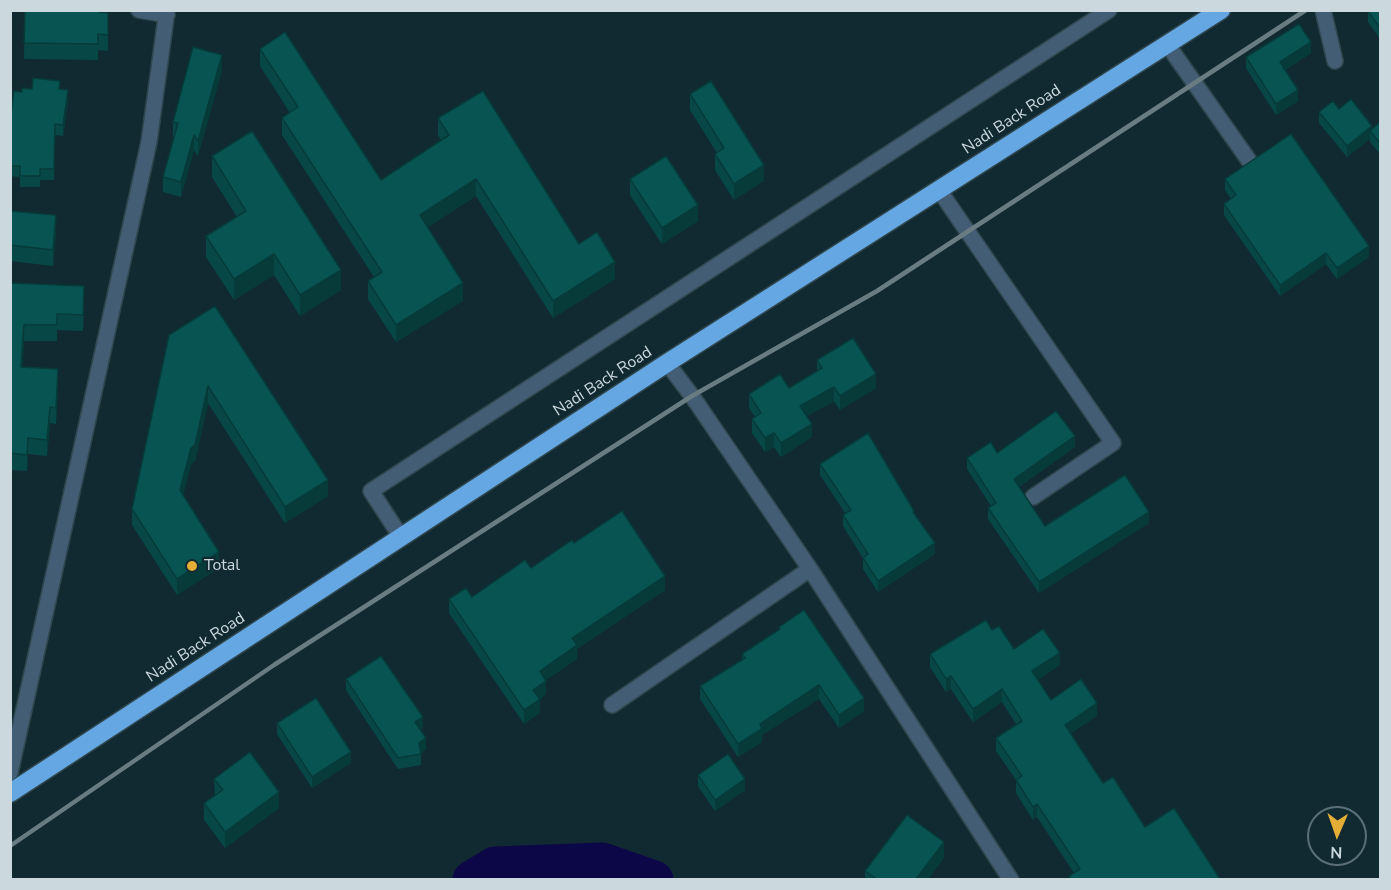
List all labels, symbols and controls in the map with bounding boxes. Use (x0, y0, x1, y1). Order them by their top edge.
street label: Nadi Back Road (959, 81, 1065, 159)
street label: Nadi Back Road (550, 343, 656, 421)
place label: Total (204, 556, 240, 576)
marker: Total (185, 559, 199, 573)
street label: Nadi Back Road (143, 609, 249, 687)
north arrow (1307, 806, 1367, 866)
text: N (1330, 841, 1343, 863)

